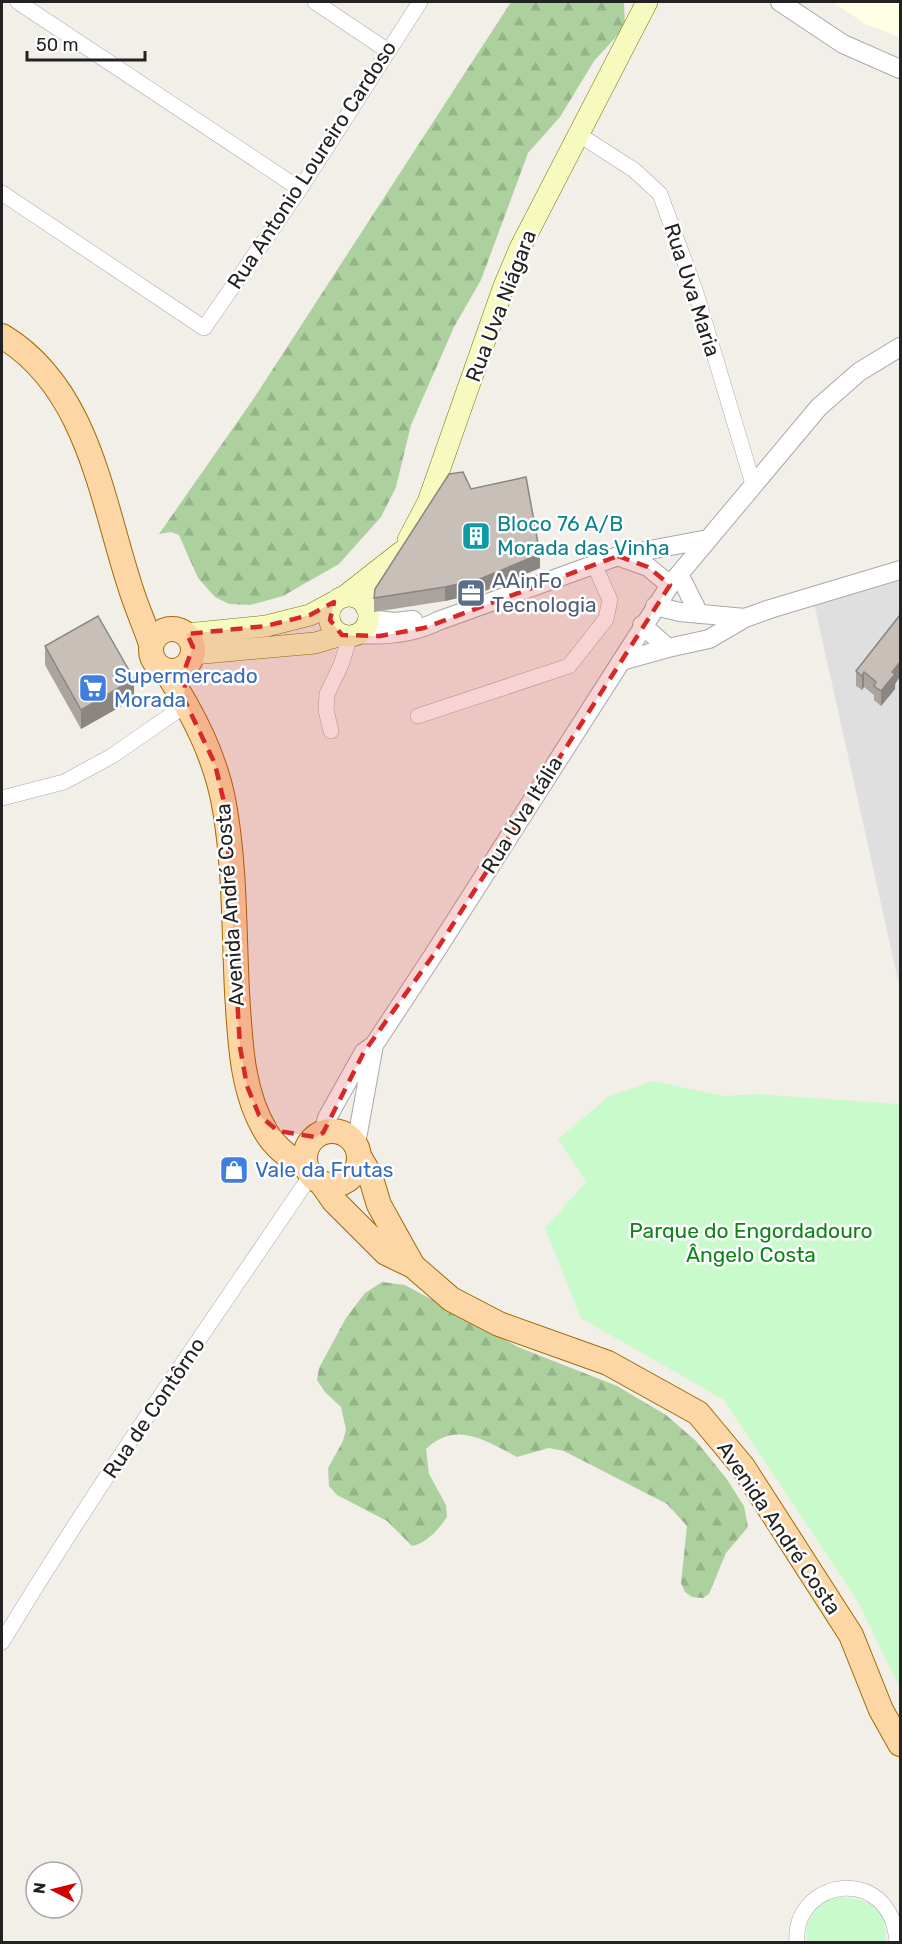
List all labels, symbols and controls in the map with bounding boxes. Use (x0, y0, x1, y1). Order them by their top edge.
scale bar (27, 24, 146, 62)
text: 50 m (36, 34, 79, 56)
street label: Rua Antonio Loureiro Cardoso (222, 36, 401, 294)
street label: Rua Uva Maria (659, 220, 726, 360)
street label: Rua Uva Niágara (460, 226, 541, 385)
place label: Bloco 76 A/B Morada das Vinha (497, 511, 670, 560)
building icon: Bloco 76 A/B Morada das Vinha (460, 520, 492, 552)
place label: AAinFo Tecnologia (492, 568, 597, 617)
office icon: AAinFo Tecnologia (455, 577, 487, 609)
place label: Supermercado Morada (114, 663, 258, 712)
supermarket icon: Supermercado Morada (77, 672, 109, 704)
street label: Rua Uva Itália (476, 752, 567, 878)
street label: Avenida André Costa (210, 803, 249, 1007)
shop icon: Vale da Frutas (218, 1154, 250, 1186)
place label: Vale da Frutas (255, 1157, 394, 1182)
park label: Parque do Engordadouro Ângelo Costa (629, 1218, 873, 1267)
street label: Rua de Contôrno (97, 1333, 210, 1483)
street label: Avenida André Costa (712, 1436, 847, 1619)
north arrow (24, 1860, 84, 1920)
text: N (29, 1881, 50, 1895)

